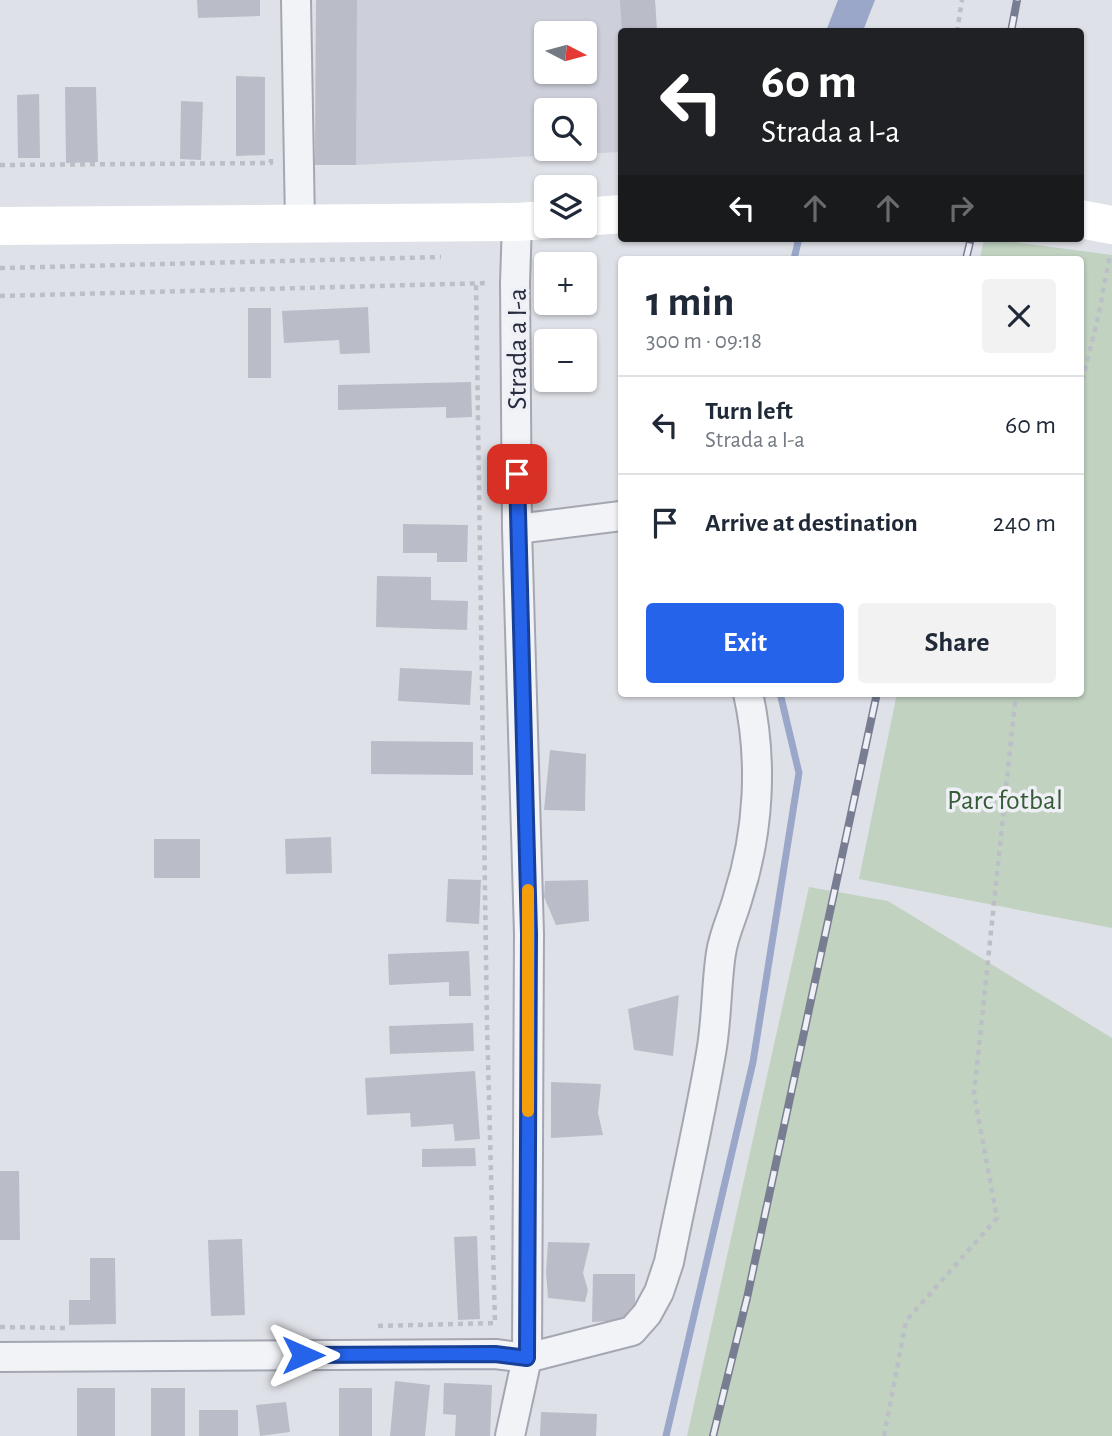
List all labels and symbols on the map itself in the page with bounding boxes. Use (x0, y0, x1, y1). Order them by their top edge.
north arrow (534, 21, 597, 84)
street label: Strada a I-a (504, 288, 532, 410)
pin (487, 444, 547, 504)
park label: Parc fotbal (947, 787, 1063, 815)
position arrow (266, 1318, 340, 1392)

